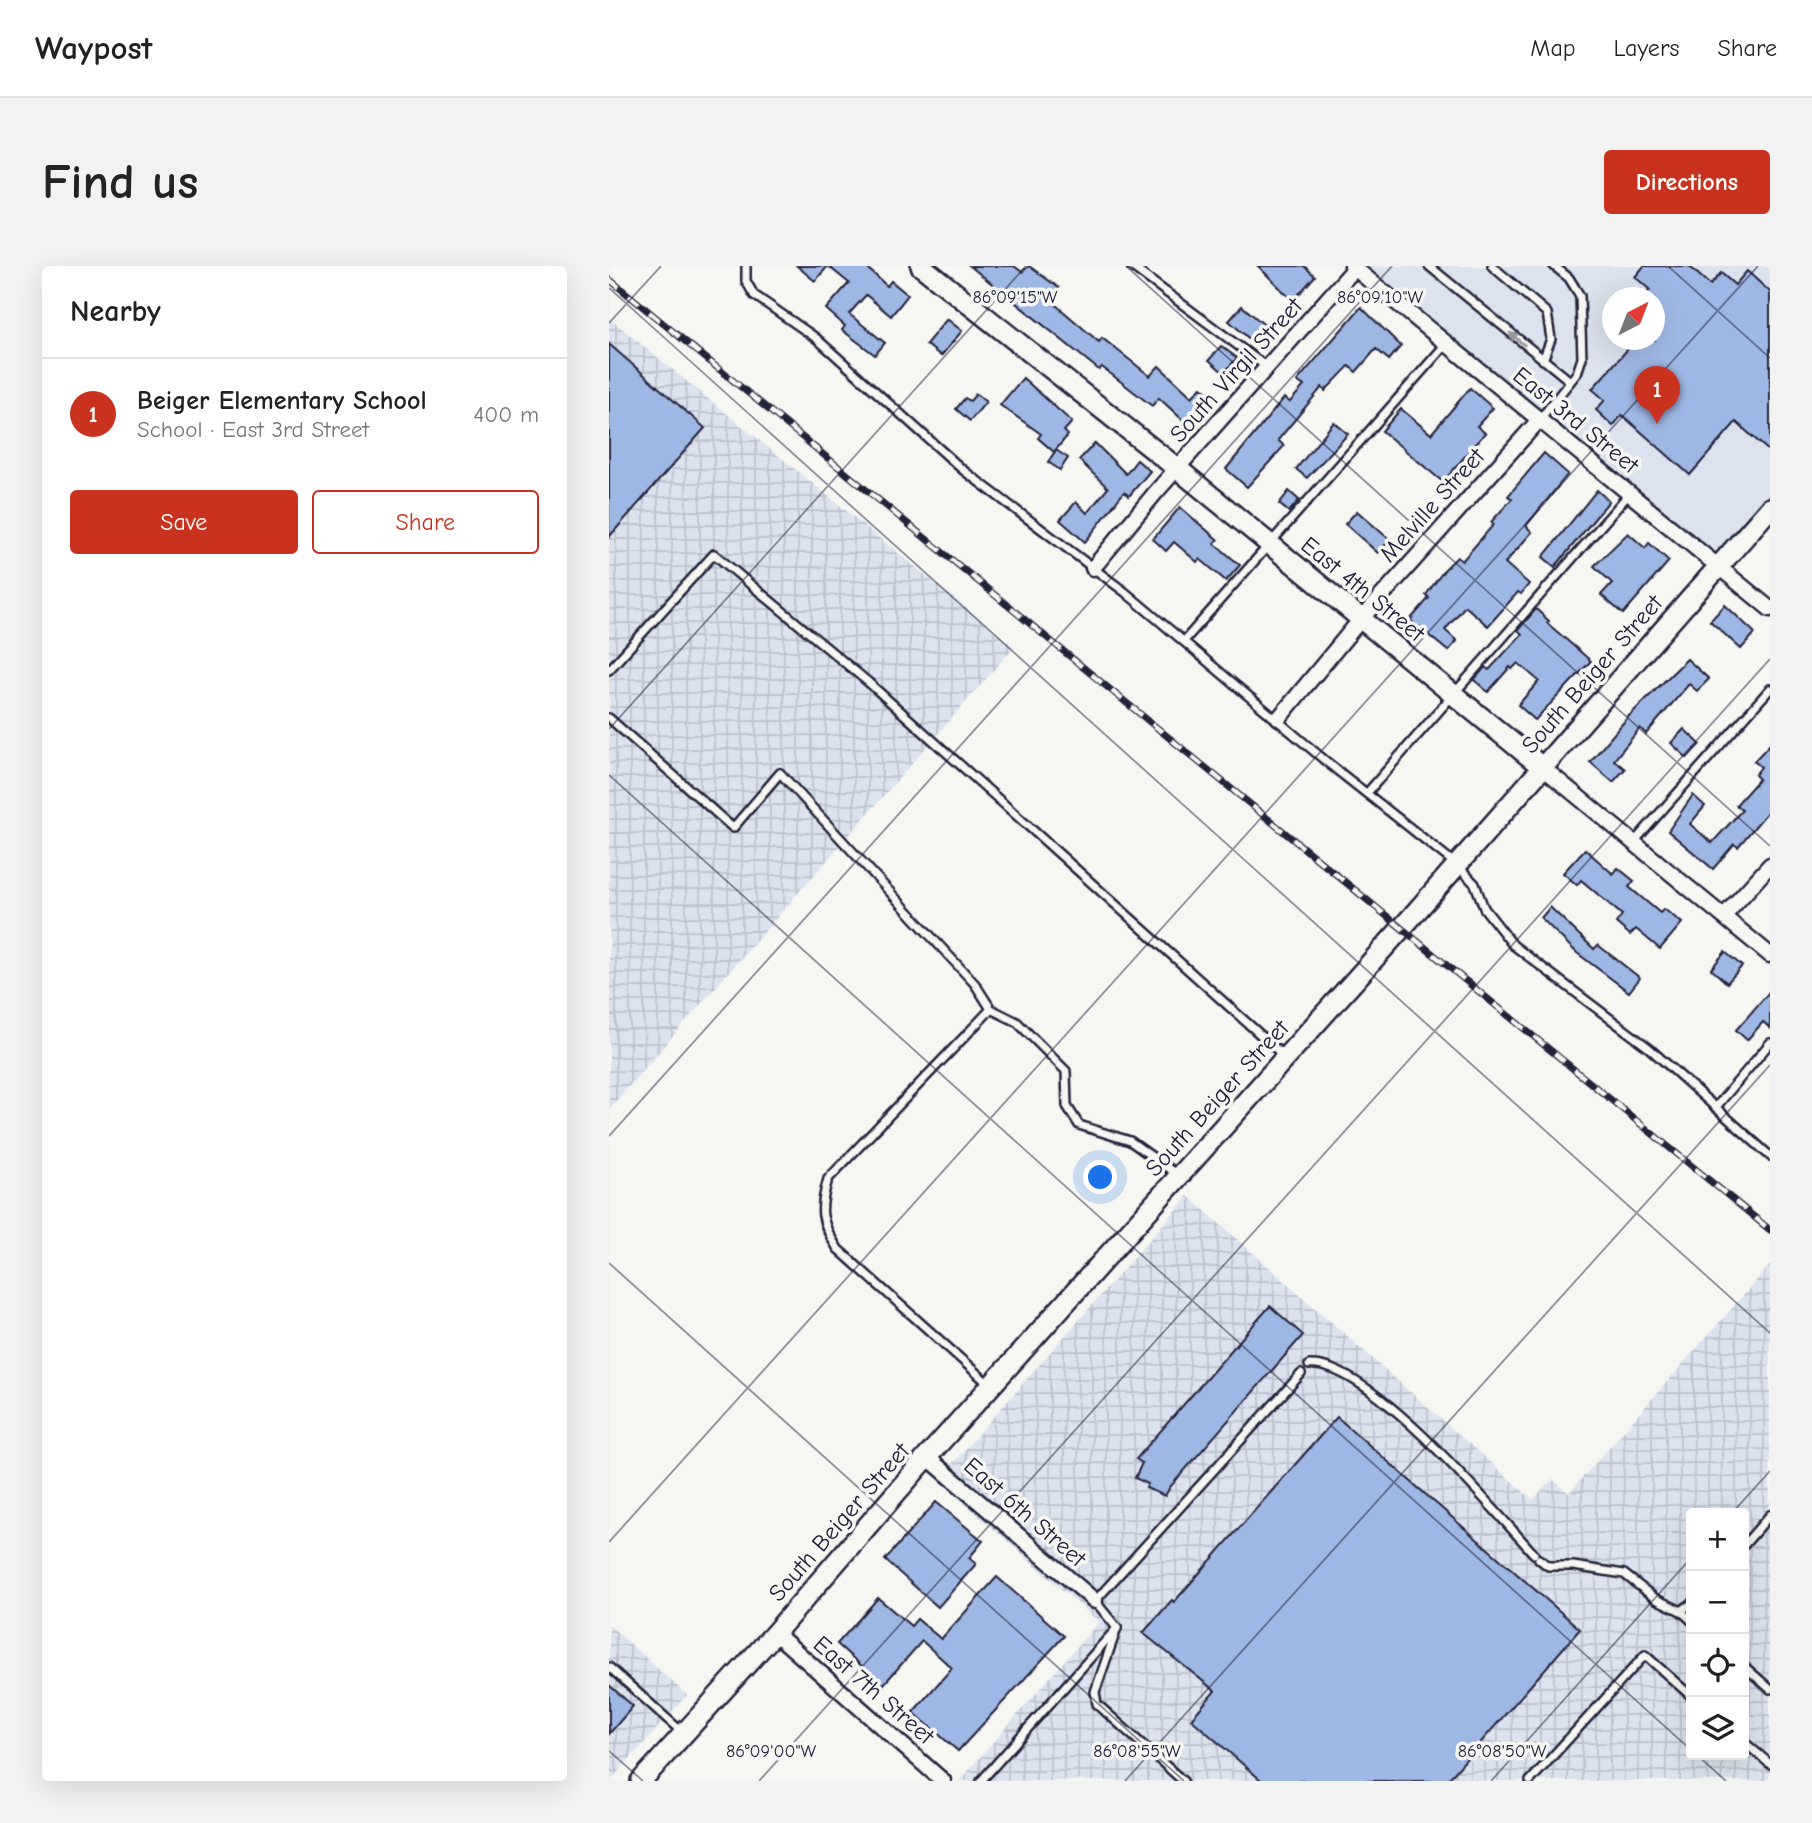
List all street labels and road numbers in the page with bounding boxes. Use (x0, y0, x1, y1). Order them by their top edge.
street label: South Virgil Street (1164, 291, 1309, 448)
street label: East 3rd Street (1508, 361, 1645, 480)
street label: Melville Street (1374, 441, 1491, 568)
street label: East 4th Street (1295, 531, 1431, 648)
street label: South Beiger Street (1516, 588, 1669, 759)
street label: South Beiger Street (1139, 1013, 1295, 1182)
street label: South Beiger Street (763, 1436, 916, 1607)
street label: East 6th Street (958, 1451, 1093, 1573)
street label: East 7th Street (808, 1630, 941, 1751)

